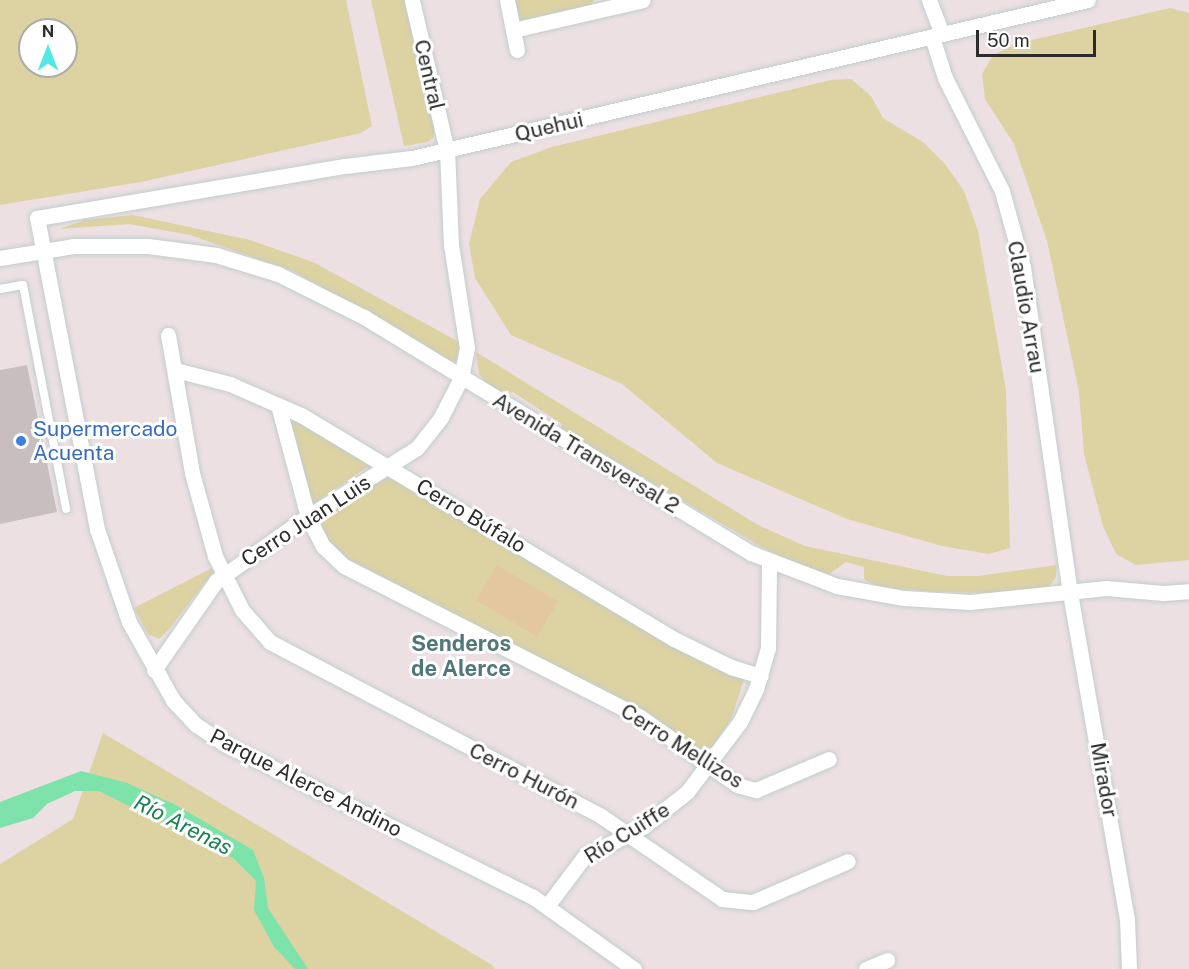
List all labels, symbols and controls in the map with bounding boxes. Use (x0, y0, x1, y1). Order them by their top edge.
north arrow (18, 18, 78, 78)
scale bar (979, 18, 1099, 56)
text: N (42, 22, 54, 41)
text: 50 m (987, 30, 1030, 51)
street label: Central (409, 37, 449, 113)
street label: Quehui (512, 107, 586, 147)
street label: Claudio Arrau (1002, 239, 1050, 375)
street label: Avenida Transversal 2 (488, 387, 684, 519)
place label: Supermercado Acuenta (33, 416, 177, 466)
marker: Supermercado Acuenta (14, 434, 28, 448)
street label: Cerro Juan Luis (237, 470, 375, 572)
street label: Cerro Búfalo (412, 473, 530, 559)
district label: Senderos de Alerce (411, 630, 511, 682)
street label: Cerro Mellizos (616, 698, 748, 794)
street label: Parque Alerce Andino (206, 724, 406, 842)
street label: Cerro Hurón (465, 738, 583, 814)
street label: Mirador (1085, 740, 1123, 820)
water label: Río Arenas (130, 789, 236, 861)
street label: Río Cuiffe (580, 797, 674, 869)

